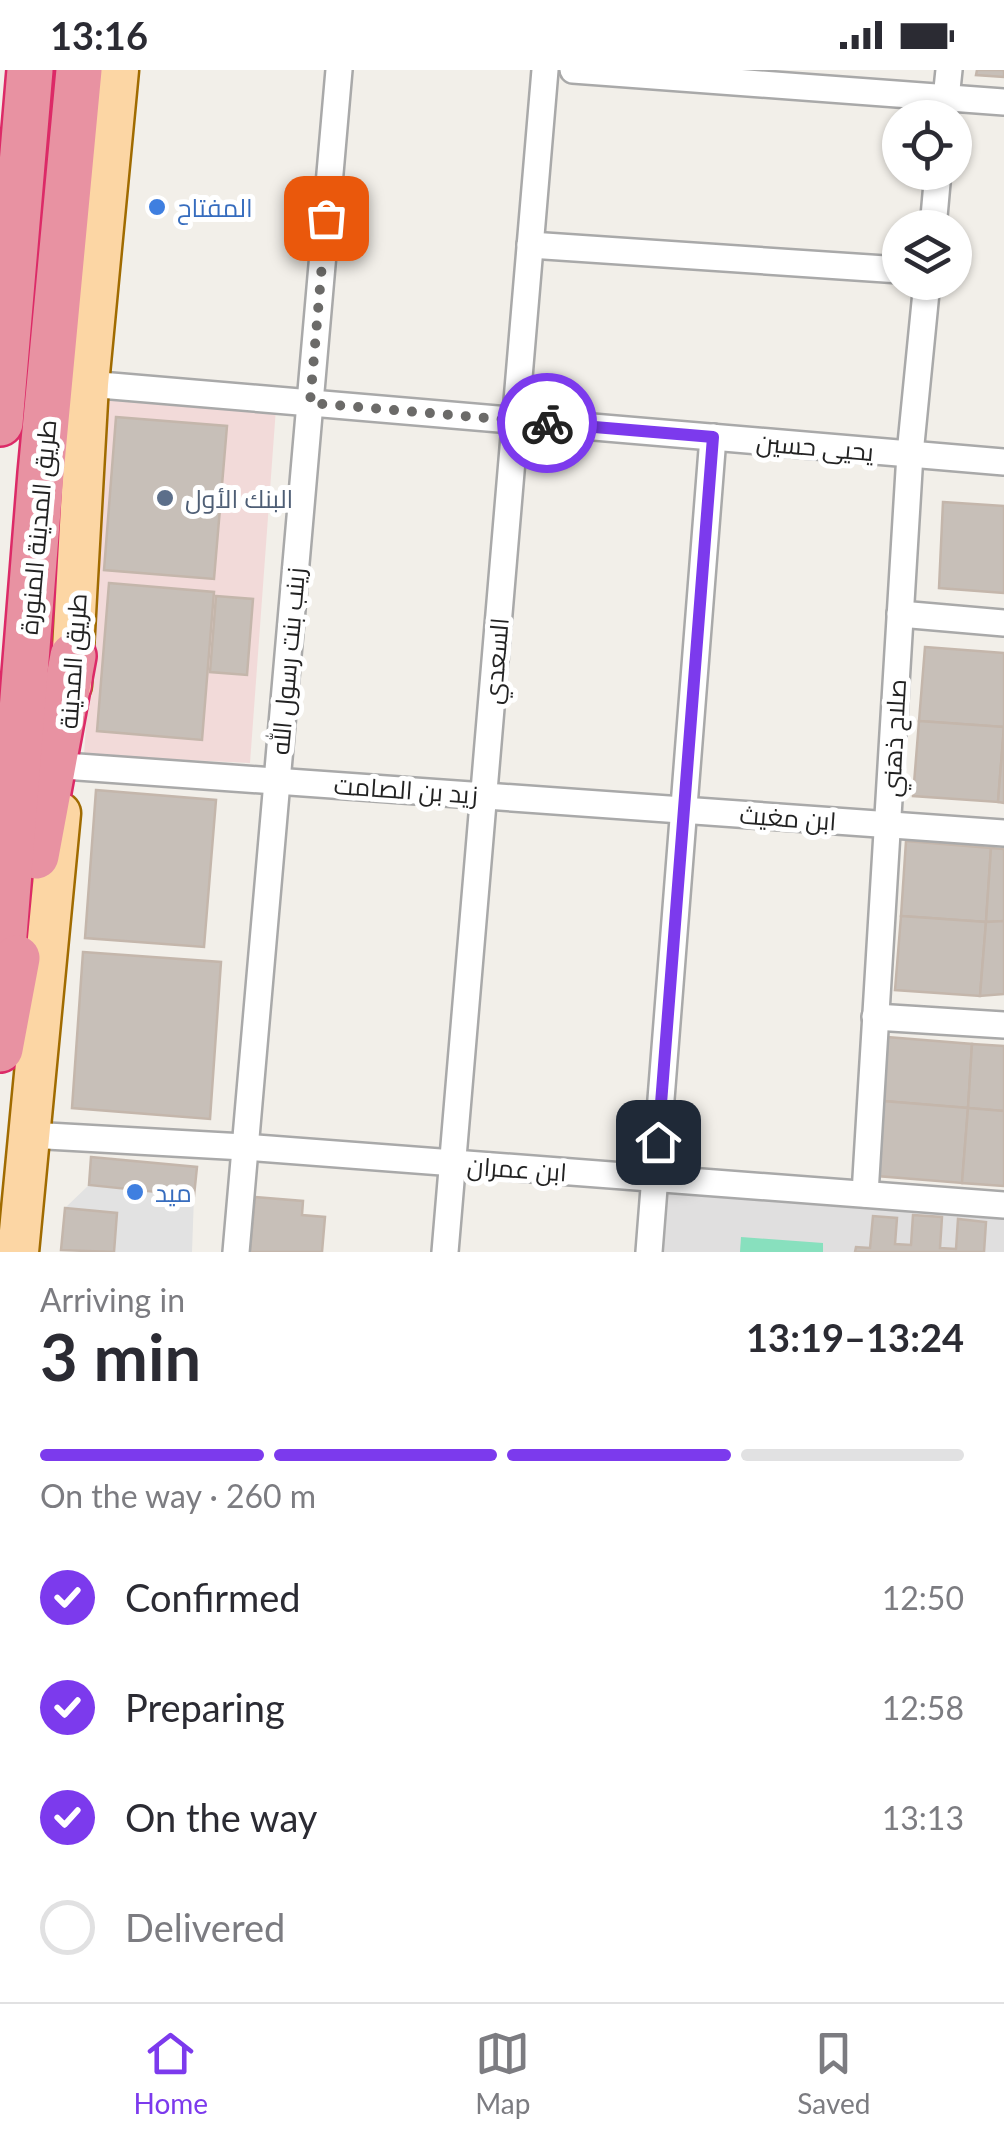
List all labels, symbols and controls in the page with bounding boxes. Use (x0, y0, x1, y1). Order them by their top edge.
text: 13:16 (50, 12, 148, 58)
map controls (882, 100, 972, 300)
button: locate (882, 100, 972, 190)
pin (284, 176, 369, 261)
icon: bag (299, 191, 354, 246)
place label: المفتاح (177, 192, 253, 225)
marker: المفتاح (146, 196, 168, 218)
button: layers (882, 210, 972, 300)
courier (497, 373, 597, 473)
icon: bike (520, 396, 575, 451)
street label: طريق المدينة المنورة (13, 418, 63, 636)
street label: يحيى حسين (755, 426, 875, 467)
place label: البنك الأول (185, 483, 293, 514)
marker: البنك الأول (154, 487, 176, 509)
street label: زينب بنت رسول الله (264, 566, 311, 756)
street label: طريق المدينة (52, 592, 94, 730)
street label: السعدي (476, 616, 520, 706)
street label: صلاح ذهني (875, 678, 917, 798)
street label: زيد بن الصامت (333, 769, 479, 810)
street label: ابن مغيث (738, 799, 837, 836)
pin (616, 1100, 701, 1185)
icon: home (631, 1115, 686, 1170)
street label: ابن عمران (466, 1150, 568, 1187)
place label: ميد (155, 1177, 192, 1207)
marker: ميد (124, 1181, 146, 1203)
text: Arriving in (40, 1280, 185, 1319)
text: 13:19–13:24 (746, 1314, 964, 1360)
text: 3 min (40, 1317, 201, 1395)
text: On the way · 260 m (40, 1476, 316, 1515)
icon: check (40, 1570, 95, 1625)
text: Confirmed (125, 1574, 301, 1620)
text: 12:50 (882, 1578, 964, 1617)
icon: check (40, 1680, 95, 1735)
text: Preparing (125, 1684, 285, 1730)
text: 12:58 (882, 1688, 964, 1727)
icon: check (40, 1790, 95, 1845)
text: On the way (125, 1794, 317, 1840)
text: 13:13 (882, 1798, 964, 1837)
text: Delivered (125, 1904, 285, 1950)
tab: Home (134, 2026, 208, 2120)
tab: Map (475, 2026, 530, 2120)
tab: Saved (797, 2026, 870, 2120)

